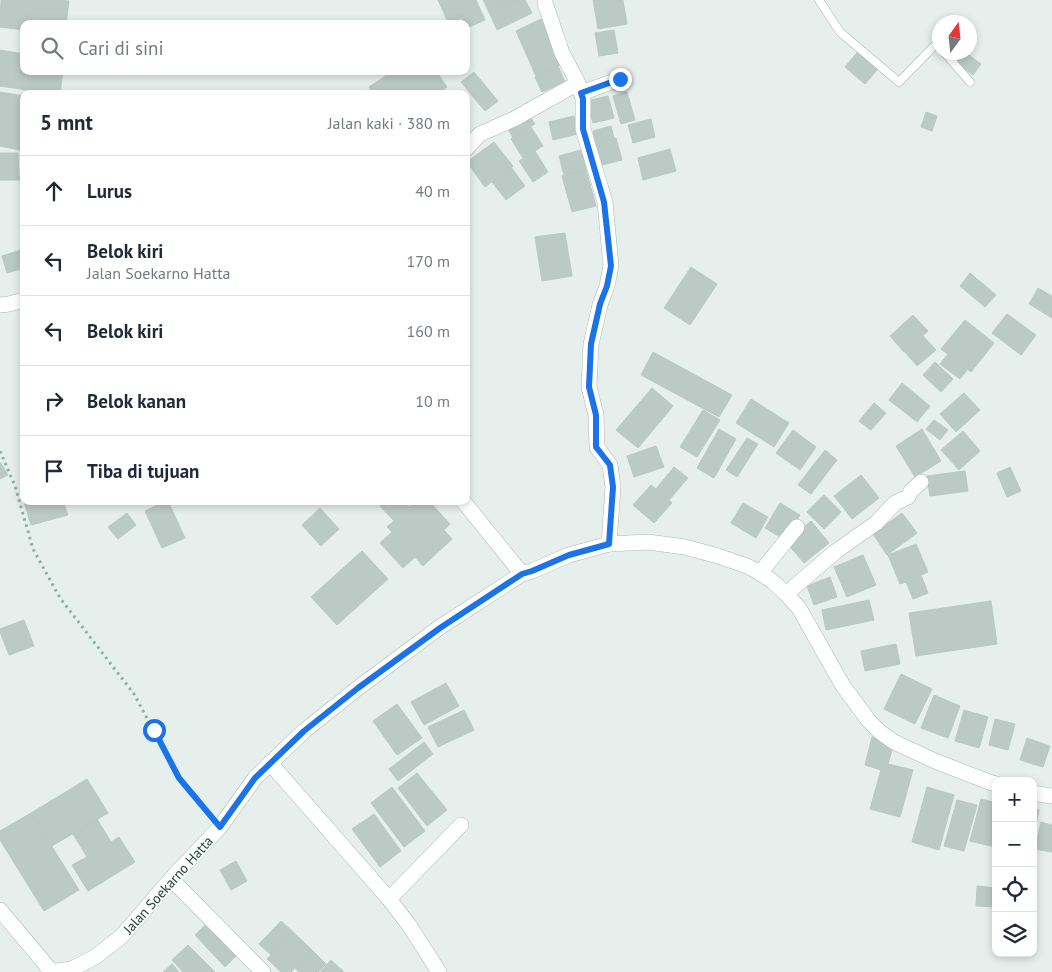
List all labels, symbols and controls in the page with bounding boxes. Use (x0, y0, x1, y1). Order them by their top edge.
north arrow (932, 15, 977, 60)
search box (20, 20, 470, 75)
icon: search (38, 34, 66, 62)
text: Cari di sini (78, 36, 164, 60)
route end (609, 68, 632, 91)
text: 5 mnt (40, 109, 93, 136)
text: Jalan kaki · 380 m (328, 113, 450, 133)
icon: ahead (40, 177, 68, 205)
text: Lurus (87, 179, 132, 203)
text: 40 m (415, 181, 450, 201)
text: Belok kiri (87, 239, 163, 263)
icon: left (40, 247, 68, 275)
text: 170 m (407, 251, 450, 271)
text: Jalan Soekarno Hatta (87, 263, 231, 283)
icon: left (40, 317, 68, 345)
text: Belok kiri (87, 319, 163, 343)
text: 160 m (407, 321, 450, 341)
icon: right (40, 387, 68, 415)
text: Belok kanan (87, 389, 186, 413)
text: 10 m (415, 391, 450, 411)
icon: arrive (40, 457, 68, 485)
text: Tiba di tujuan (87, 459, 199, 483)
route start (143, 719, 166, 742)
map controls (992, 777, 1037, 957)
button: + (992, 777, 1037, 822)
button: − (992, 822, 1037, 867)
street label: Jalan Soekarno Hatta (119, 832, 217, 938)
button: locate (992, 867, 1037, 912)
button: layers (992, 912, 1037, 957)

